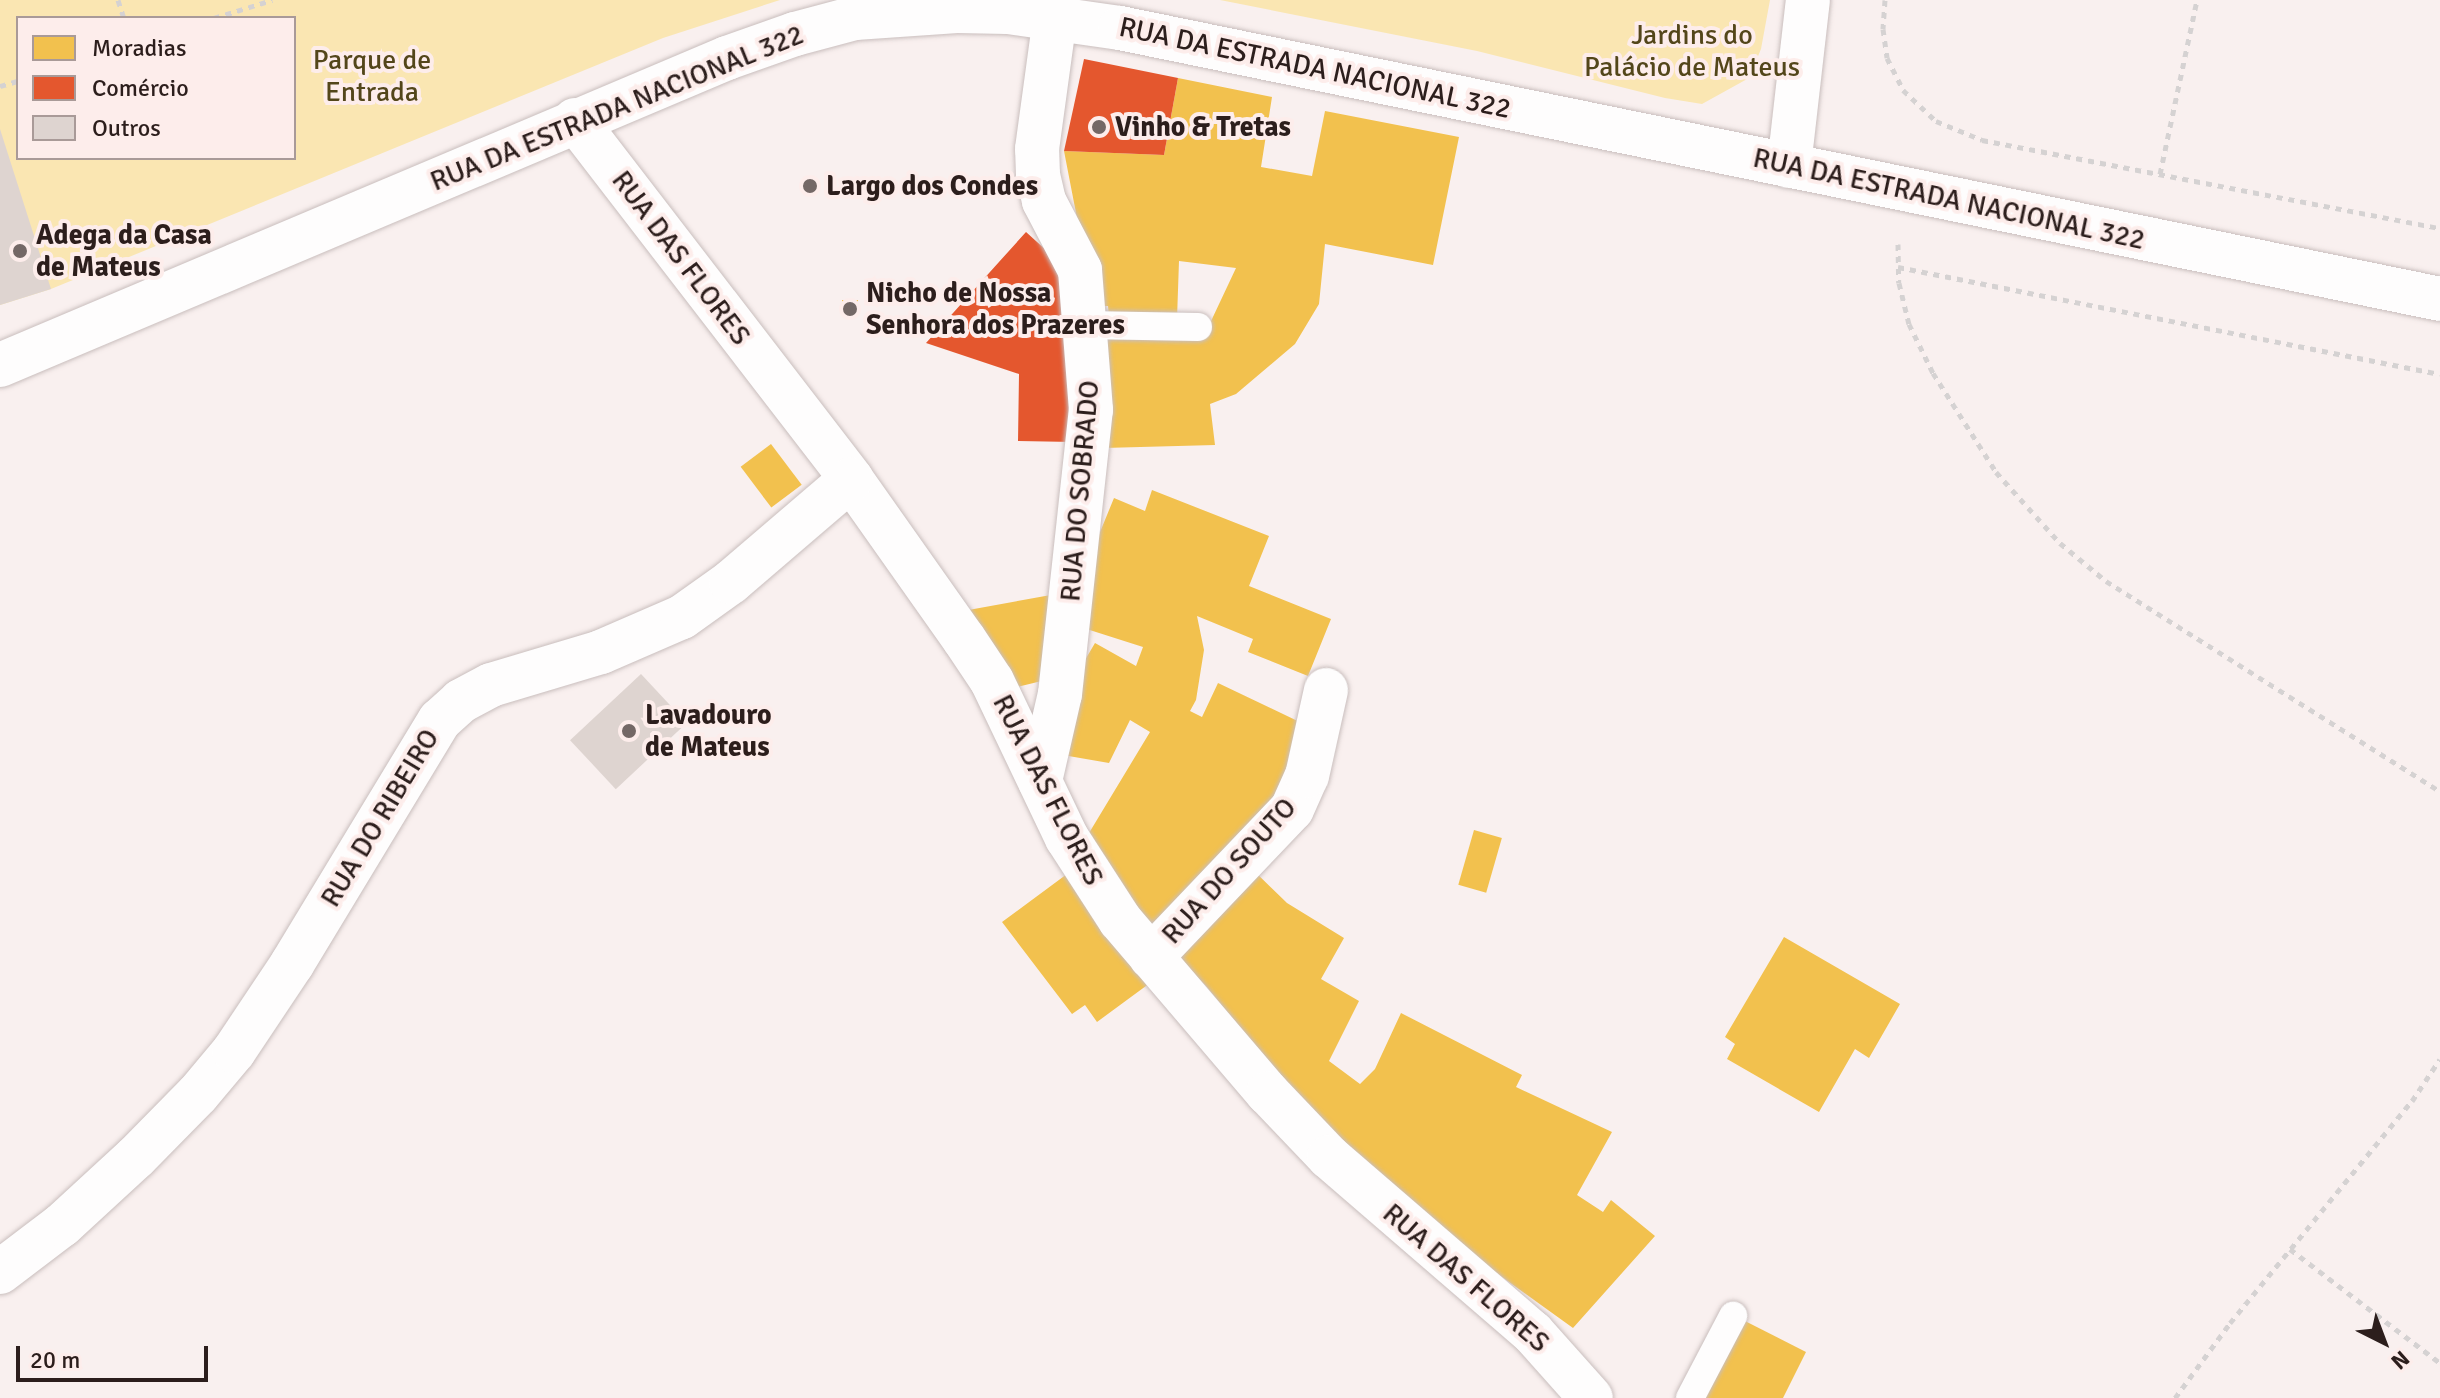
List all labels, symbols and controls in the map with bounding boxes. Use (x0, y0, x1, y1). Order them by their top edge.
street label: RUA DA ESTRADA NACIONAL 322 (1116, 10, 1514, 126)
legend (16, 16, 296, 160)
street label: RUA DA ESTRADA NACIONAL 322 (425, 18, 809, 198)
park label: Jardins do Palácio de Mateus (1584, 18, 1800, 84)
text: Moradias (92, 33, 186, 63)
park label: Parque de Entrada (313, 43, 431, 109)
text: Comércio (92, 73, 189, 103)
place label: Vinho & Tretas (1115, 110, 1291, 144)
text: Outros (92, 113, 161, 143)
marker: Vinho & Tretas (1090, 118, 1108, 136)
street label: RUA DA ESTRADA NACIONAL 322 (1750, 141, 2148, 257)
street label: RUA DAS FLORES (605, 164, 757, 352)
place label: Largo dos Condes (826, 169, 1038, 203)
marker: Largo dos Condes (801, 177, 819, 195)
place label: Adega da Casa de Mateus (36, 218, 212, 284)
marker: Adega da Casa de Mateus (11, 242, 29, 260)
place label: Nicho de Nossa Senhora dos Prazeres (866, 276, 1125, 342)
marker: Nicho de Nossa Senhora dos Prazeres (841, 300, 859, 318)
street label: RUA DO SOBRADO (1054, 379, 1106, 603)
street label: RUA DAS FLORES (985, 689, 1111, 891)
place label: Lavadouro de Mateus (645, 698, 772, 764)
marker: Lavadouro de Mateus (620, 722, 638, 740)
street label: RUA DO RIBEIRO (314, 723, 446, 913)
street label: RUA DO SOUTO (1155, 791, 1303, 951)
street label: RUA DAS FLORES (1376, 1197, 1556, 1359)
north arrow (2344, 1302, 2424, 1382)
scale bar (20, 1330, 212, 1380)
text: 20 m (30, 1345, 80, 1375)
text: N (2386, 1345, 2415, 1375)

